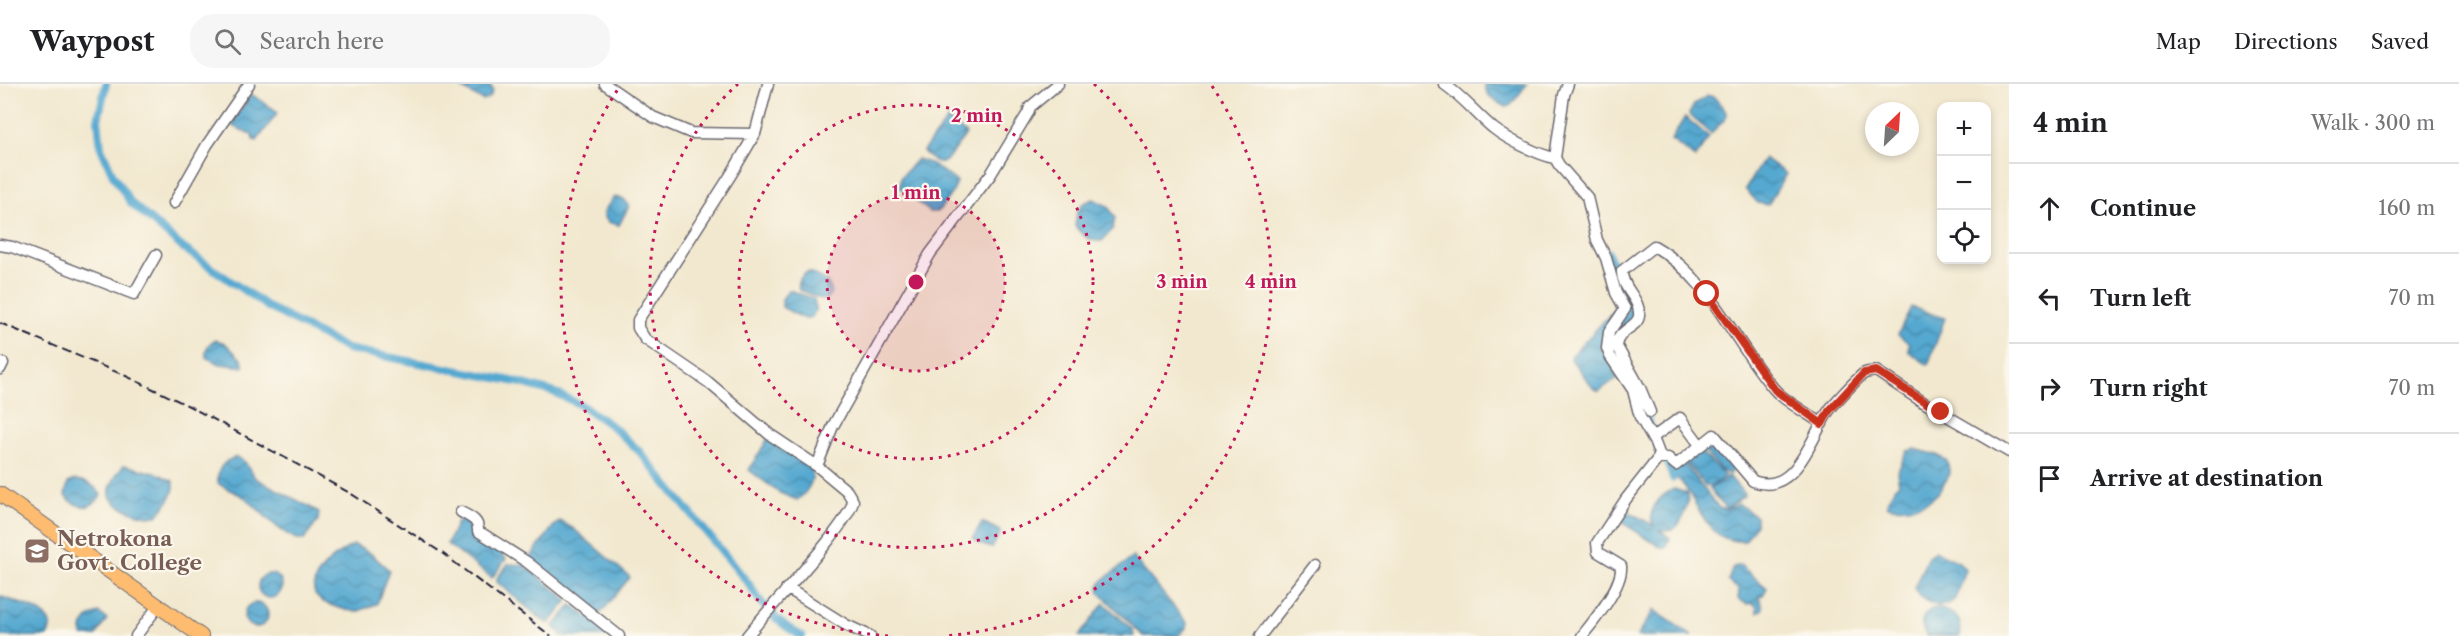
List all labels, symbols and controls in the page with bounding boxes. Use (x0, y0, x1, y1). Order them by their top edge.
search box (190, 14, 610, 68)
text: Waypost (30, 24, 154, 58)
icon: search (211, 25, 244, 58)
text: Search here (259, 28, 384, 55)
text: Map (2156, 29, 2201, 54)
text: Directions (2234, 29, 2338, 54)
text: Saved (2371, 29, 2429, 54)
north arrow (1865, 102, 1919, 156)
map controls (1937, 102, 1991, 264)
button: + (1937, 102, 1991, 156)
text: 2 min (951, 105, 1004, 127)
text: 4 min (2033, 107, 2108, 139)
text: Walk · 300 m (2311, 111, 2435, 135)
button: − (1937, 156, 1991, 210)
text: 1 min (891, 182, 941, 204)
icon: ahead (2033, 192, 2066, 225)
text: Continue (2090, 195, 2196, 222)
text: 160 m (2378, 196, 2435, 220)
button: locate (1937, 210, 1991, 264)
text: 3 min (1156, 271, 1208, 293)
text: 4 min (1245, 271, 1298, 293)
centre of rings (906, 272, 926, 292)
route start (1693, 280, 1719, 306)
icon: left (2033, 282, 2066, 315)
text: Turn left (2090, 285, 2191, 312)
text: 70 m (2389, 286, 2435, 310)
icon: right (2033, 372, 2066, 405)
text: Turn right (2090, 375, 2208, 402)
text: 70 m (2389, 376, 2435, 400)
route end (1927, 398, 1953, 424)
icon: arrive (2033, 462, 2066, 495)
text: Arrive at destination (2090, 465, 2323, 492)
place label: Netrokona Govt. College (57, 526, 202, 575)
school or university icon: Netrokona Govt. College (22, 536, 52, 566)

